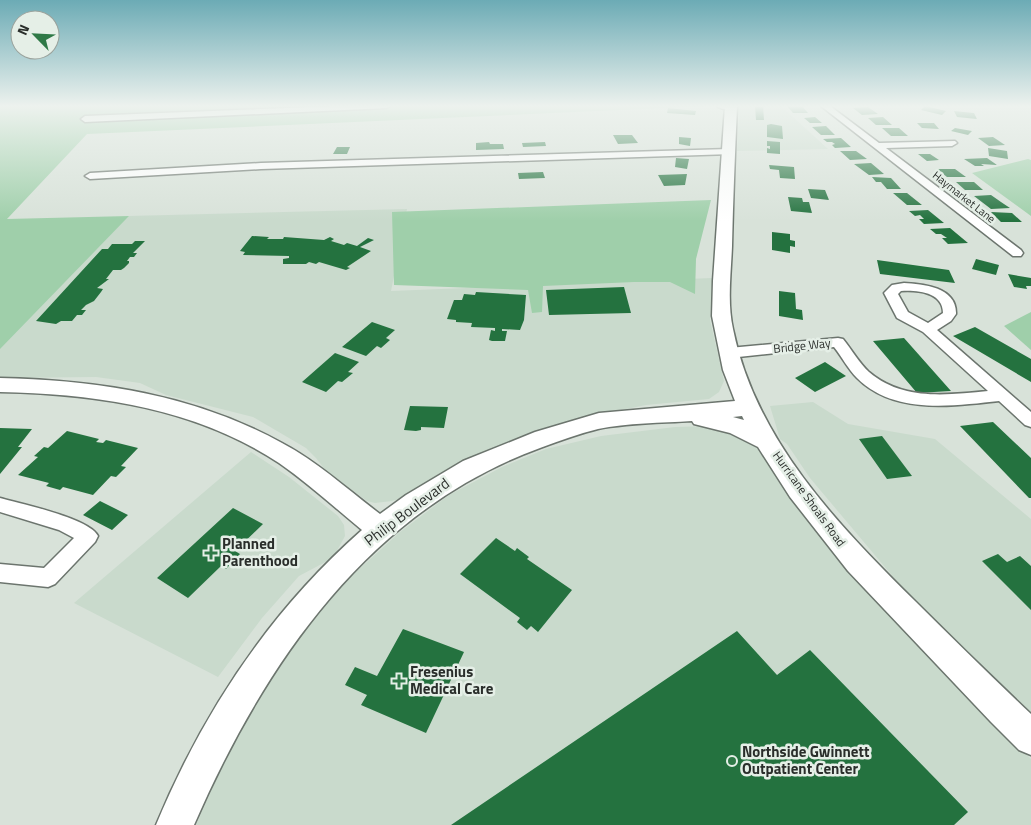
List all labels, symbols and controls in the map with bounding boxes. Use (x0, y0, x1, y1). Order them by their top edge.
north arrow (10, 10, 60, 60)
text: N (11, 21, 34, 38)
street label: Haymarket Lane (929, 167, 999, 227)
street label: Bridge Way (772, 333, 832, 358)
street label: Hurricane Shoals Road (768, 447, 851, 550)
street label: Philip Boulevard (359, 472, 454, 551)
place label: Planned Parenthood (222, 532, 298, 572)
marker: Planned Parenthood (204, 546, 218, 560)
place label: Fresenius Medical Care (410, 660, 494, 700)
marker: Fresenius Medical Care (392, 674, 406, 688)
place label: Northside Gwinnett Outpatient Center (742, 740, 870, 780)
marker: Northside Gwinnett Outpatient Center (726, 755, 738, 767)

